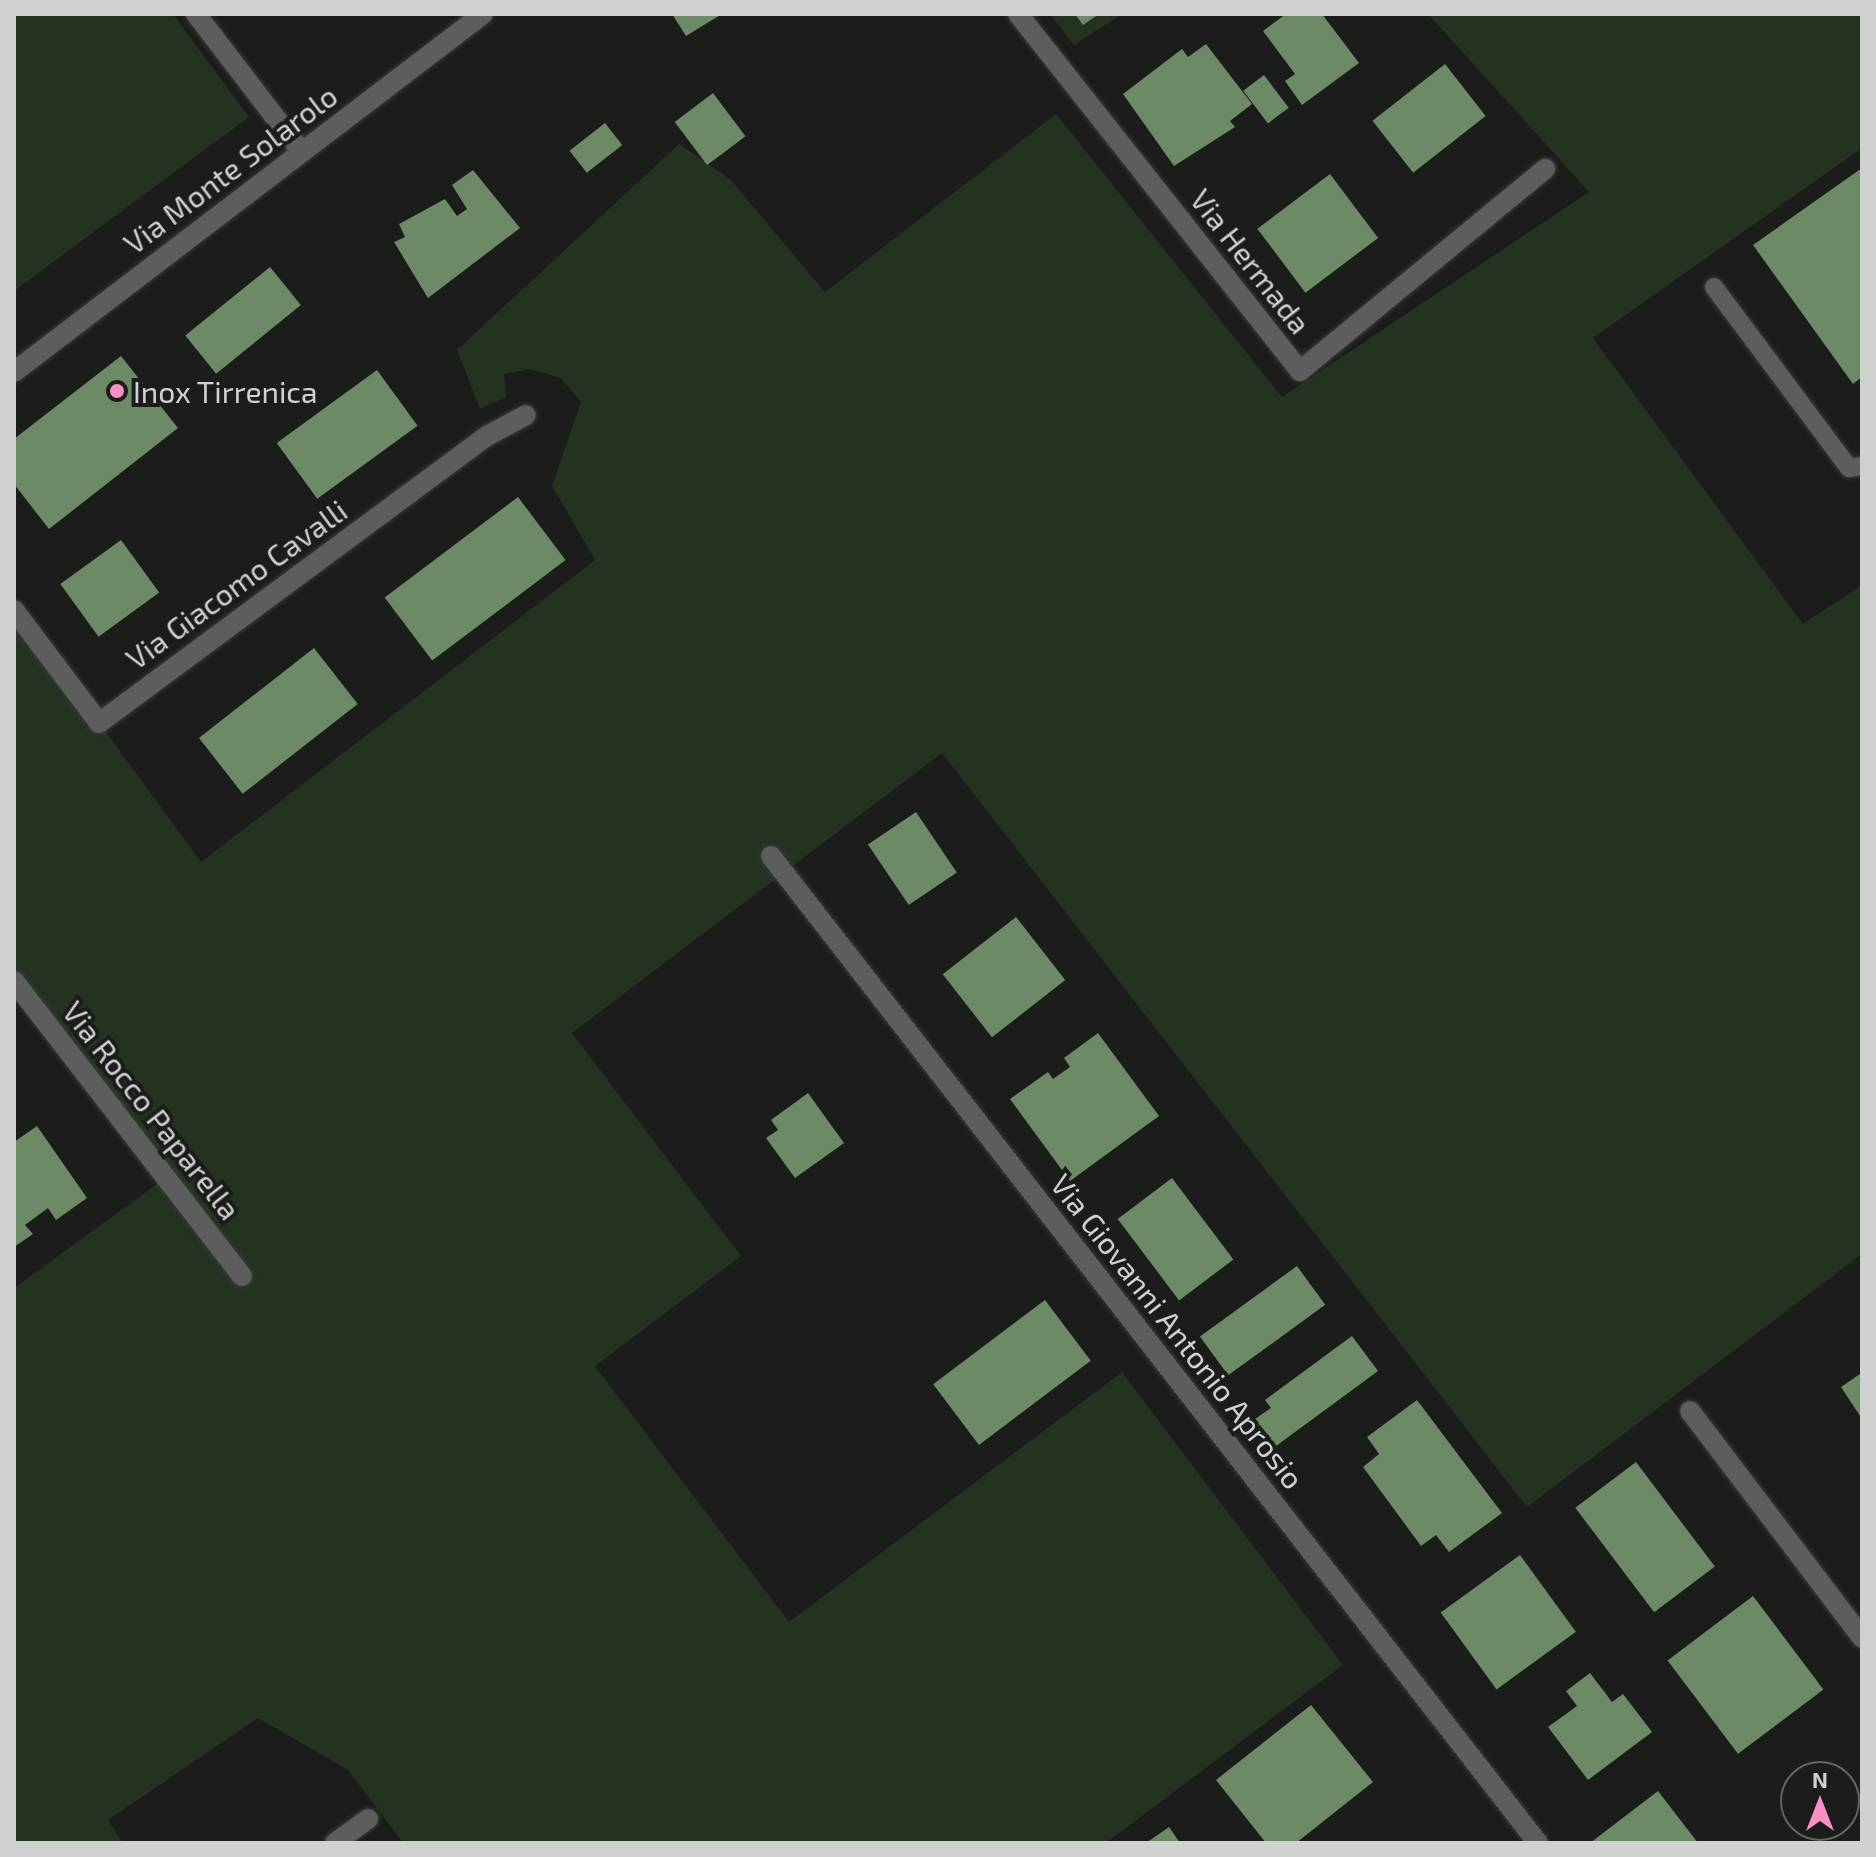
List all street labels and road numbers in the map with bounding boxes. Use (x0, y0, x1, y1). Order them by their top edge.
street label: Via Monte Solarolo (116, 77, 344, 261)
street label: Via Hermada (1183, 182, 1319, 340)
street label: Via Giacomo Cavalli (119, 492, 353, 676)
street label: Via Rocco Paparella (56, 994, 248, 1226)
street label: Via Giovanni Antonio Aprosio (1044, 1166, 1312, 1496)

